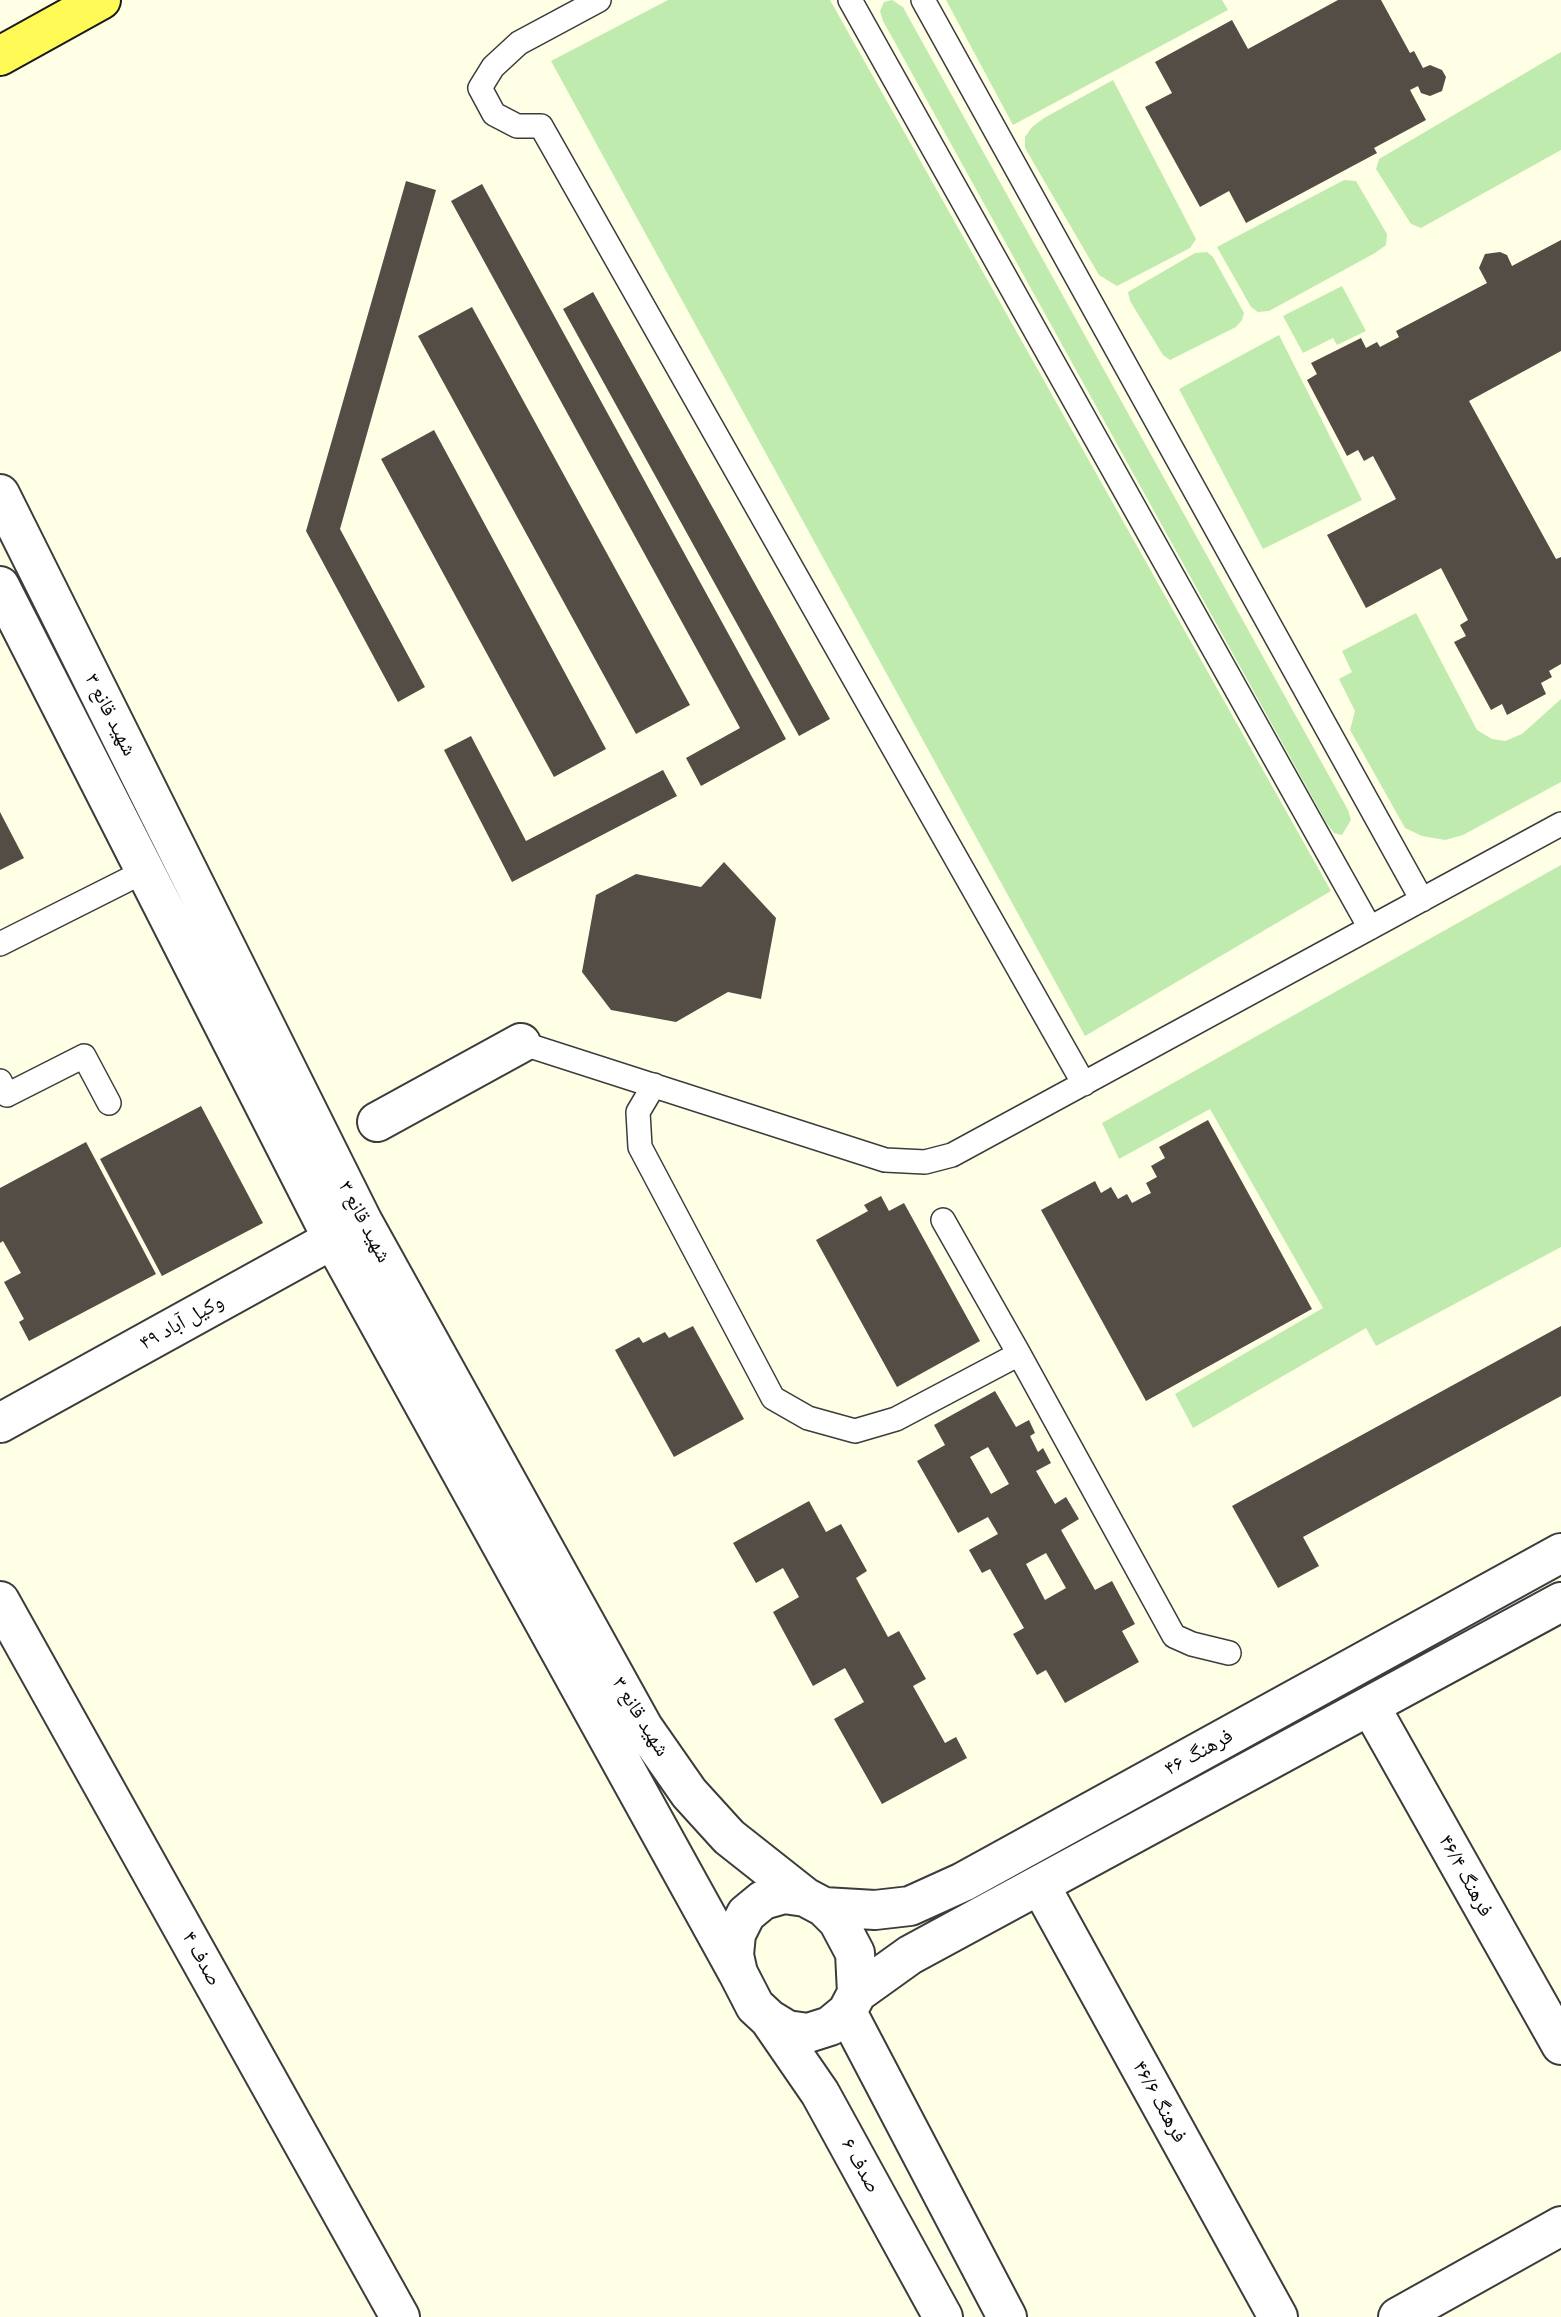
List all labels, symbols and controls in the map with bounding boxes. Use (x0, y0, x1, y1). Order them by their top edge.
street label: شهید قانع ۳ (79, 670, 141, 760)
street label: شهید قانع ۳ (332, 1177, 396, 1267)
street label: وکیل آباد ۴۹ (135, 1290, 229, 1356)
street label: شهید قانع ۳ (606, 1673, 674, 1761)
street label: فرهنگ ۴۶ (1160, 1724, 1238, 1782)
street label: فرهنگ ۴۶/۴ (1432, 1831, 1498, 1921)
street label: صدف ۴ (176, 1927, 226, 1991)
street label: فرهنگ ۴۶/۶ (1126, 2057, 1192, 2147)
street label: صدف ۶ (835, 2134, 885, 2198)

